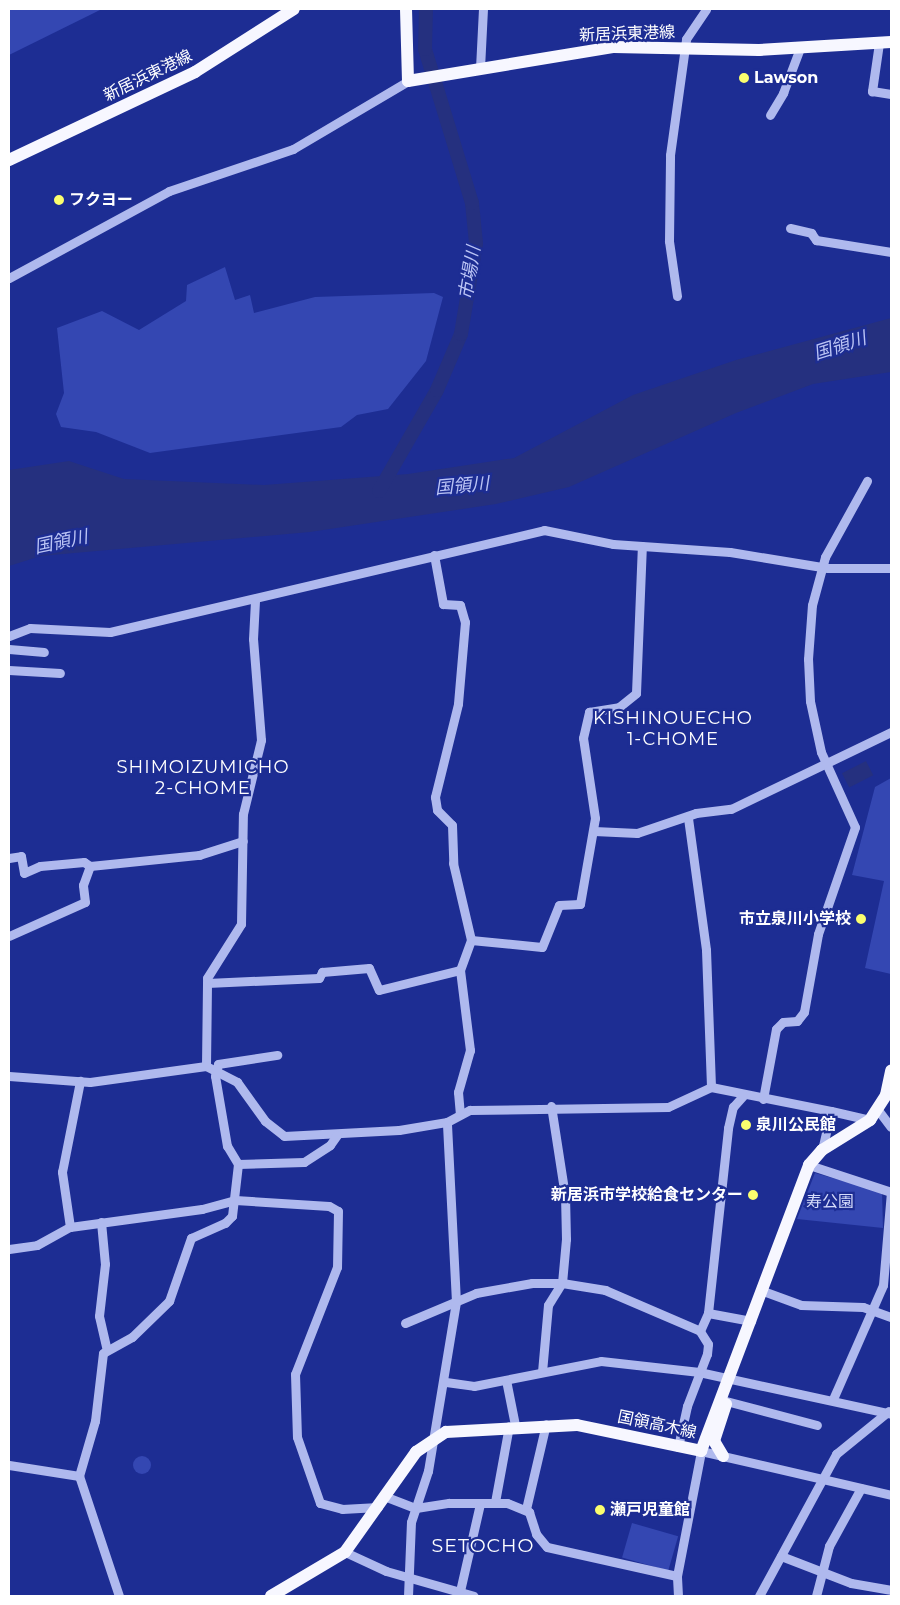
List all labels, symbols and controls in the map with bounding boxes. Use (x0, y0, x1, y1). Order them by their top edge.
street label: 新居浜東港線 (579, 23, 675, 45)
street label: 新居浜東港線 (101, 46, 195, 106)
place label: Lawson (754, 68, 818, 88)
marker: Lawson (738, 72, 750, 84)
place label: フクヨー (69, 190, 133, 210)
marker: フクヨー (53, 194, 65, 206)
water label: 市場川 (455, 245, 485, 301)
water label: 国領川 (811, 327, 869, 365)
water label: 国領川 (434, 473, 490, 499)
water label: 国領川 (32, 526, 90, 558)
district label: KISHINOUECHO 1-CHOME (592, 708, 754, 751)
district label: SHIMOIZUMICHO 2-CHOME (115, 757, 291, 800)
place label: 市立泉川小学校 (739, 909, 851, 929)
marker: 市立泉川小学校 (855, 913, 867, 925)
place label: 泉川公民館 (756, 1115, 836, 1135)
marker: 泉川公民館 (740, 1119, 752, 1131)
place label: 新居浜市学校給食センター (551, 1185, 743, 1205)
marker: 新居浜市学校給食センター (747, 1189, 759, 1201)
park label: 寿公園 (806, 1192, 854, 1212)
street label: 国領高木線 (616, 1407, 698, 1443)
place label: 瀬戸児童館 (610, 1500, 690, 1520)
marker: 瀬戸児童館 (594, 1504, 606, 1516)
district label: SETOCHO (431, 1535, 535, 1557)

